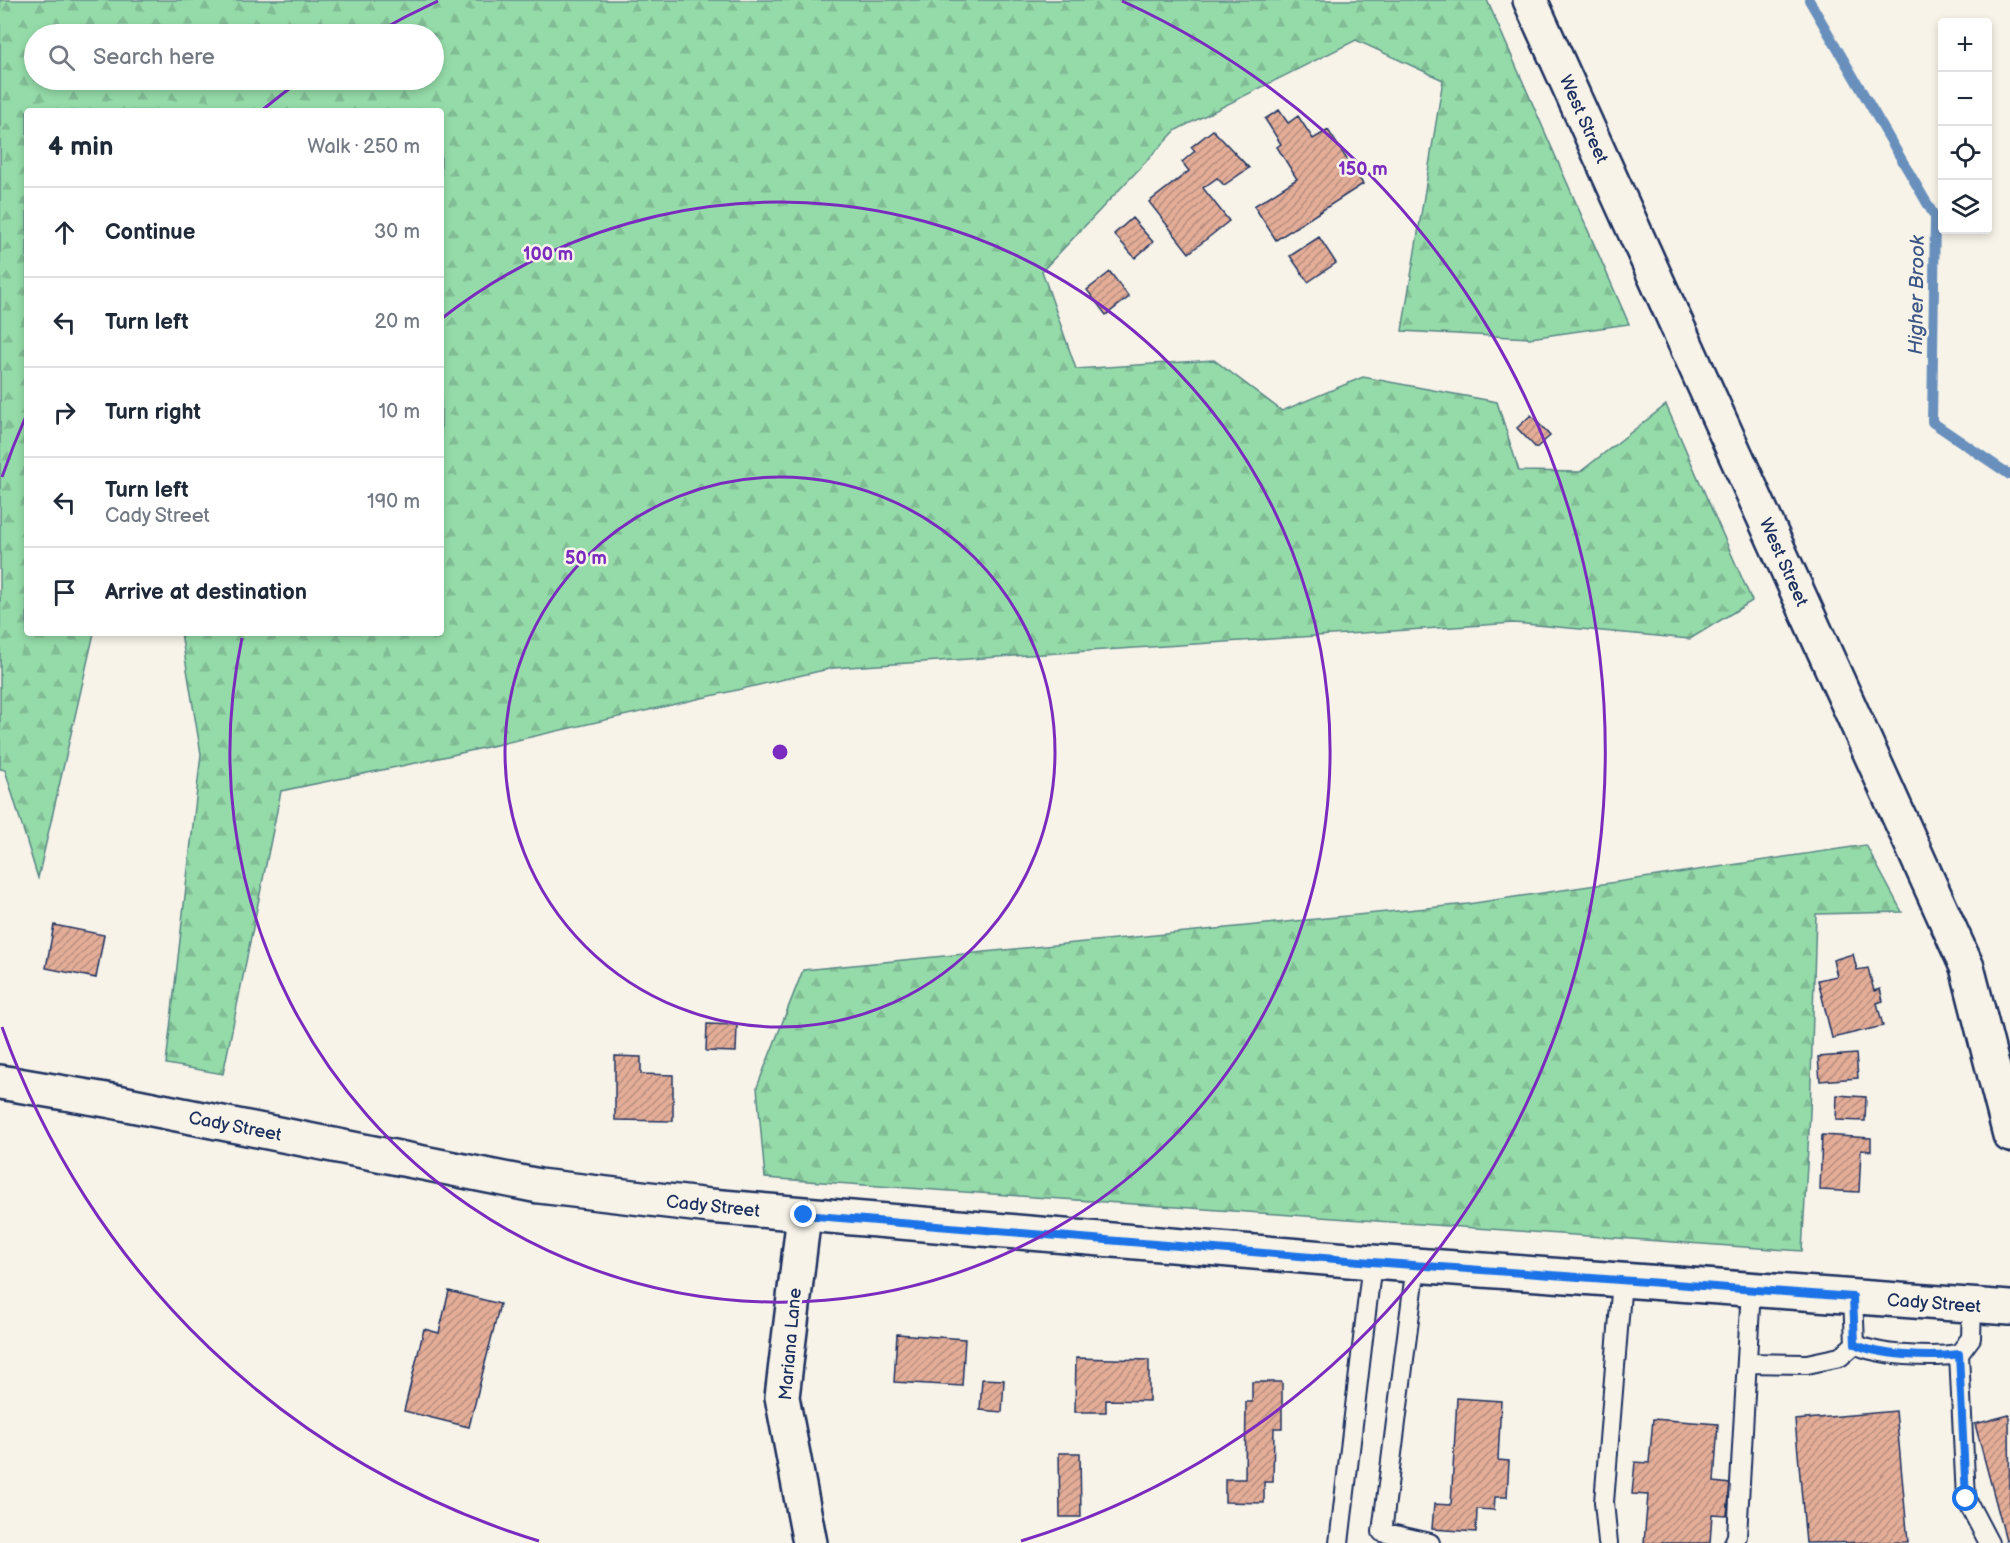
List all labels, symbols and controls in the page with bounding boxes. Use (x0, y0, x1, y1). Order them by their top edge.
map controls (1938, 18, 1992, 234)
button: + (1938, 18, 1992, 72)
search box (24, 24, 444, 90)
icon: search (45, 41, 78, 74)
text: Search here (93, 44, 215, 71)
street label: West Street (1555, 72, 1613, 167)
button: − (1938, 72, 1992, 126)
button: locate (1938, 126, 1992, 180)
text: 4 min (48, 132, 113, 163)
text: Walk · 250 m (307, 135, 420, 159)
text: 150 m (1338, 159, 1388, 180)
button: layers (1938, 180, 1992, 234)
icon: ahead (48, 216, 81, 249)
text: Continue (105, 219, 195, 246)
text: 30 m (374, 220, 420, 244)
water label: Higher Brook (1904, 234, 1930, 355)
text: 100 m (523, 244, 573, 265)
icon: left (48, 306, 81, 339)
text: Turn left (105, 309, 189, 336)
text: 20 m (375, 310, 420, 334)
icon: right (48, 396, 81, 429)
text: Turn right (105, 399, 201, 426)
text: 10 m (379, 400, 420, 424)
text: Turn left (105, 477, 189, 504)
icon: left (48, 486, 81, 519)
text: 190 m (367, 490, 420, 514)
text: Cady Street (105, 504, 210, 528)
street label: West Street (1755, 515, 1813, 610)
text: 50 m (565, 548, 607, 569)
icon: arrive (48, 576, 81, 609)
text: Arrive at destination (105, 579, 307, 606)
centre of rings (770, 742, 790, 762)
street label: Cady Street (187, 1107, 284, 1146)
street label: Cady Street (665, 1191, 761, 1222)
route end (790, 1201, 816, 1227)
street label: Mariana Lane (775, 1287, 806, 1401)
street label: Cady Street (1886, 1290, 1982, 1317)
route start (1952, 1485, 1978, 1511)

